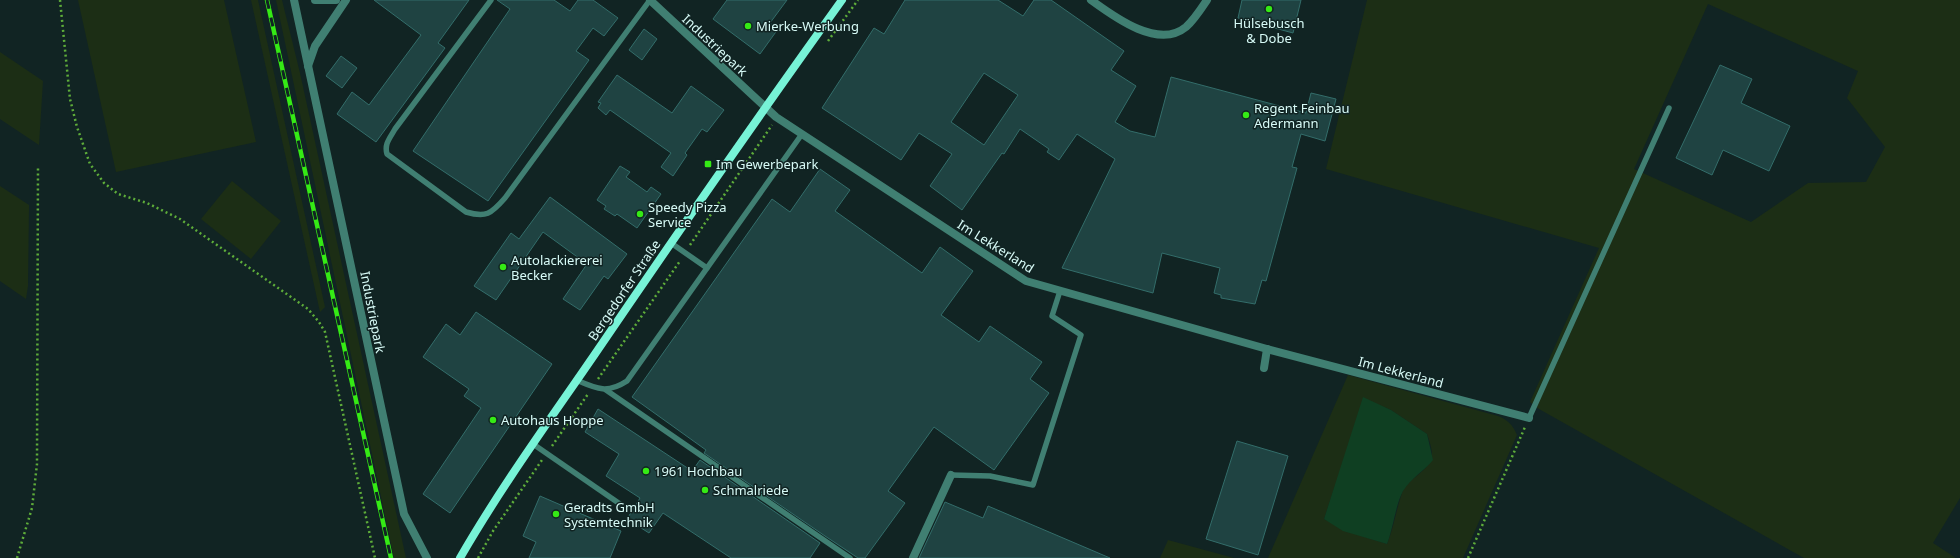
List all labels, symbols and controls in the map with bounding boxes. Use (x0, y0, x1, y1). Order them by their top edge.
marker: Hülsebusch & Dobe (1264, 4, 1274, 14)
street label: Industriepark (678, 10, 752, 80)
place label: Hülsebusch & Dobe (1233, 14, 1305, 47)
place label: Mierke-Werbung (756, 17, 859, 35)
marker: Mierke-Werbung (743, 21, 753, 31)
place label: Regent Feinbau Adermann (1254, 99, 1350, 132)
marker: Regent Feinbau Adermann (1241, 110, 1251, 120)
place label: Im Gewerbepark (716, 155, 818, 173)
marker: Im Gewerbepark (703, 159, 713, 169)
place label: Speedy Pizza Service (648, 198, 727, 231)
marker: Speedy Pizza Service (635, 209, 645, 219)
street label: Im Lekkerland (954, 215, 1038, 277)
street label: Bergedorfer Straße (584, 236, 664, 344)
place label: Autolackiererei Becker (511, 251, 603, 284)
marker: Autolackiererei Becker (498, 262, 508, 272)
street label: Industriepark (356, 270, 390, 355)
street label: Im Lekkerland (1356, 352, 1446, 392)
place label: Autohaus Hoppe (501, 411, 604, 429)
marker: Autohaus Hoppe (488, 415, 498, 425)
place label: 1961 Hochbau (654, 462, 742, 480)
marker: 1961 Hochbau (641, 466, 651, 476)
place label: Schmalriede (713, 481, 789, 499)
marker: Schmalriede (700, 485, 710, 495)
place label: Geradts GmbH Systemtechnik (564, 498, 655, 531)
marker: Geradts GmbH Systemtechnik (551, 509, 561, 519)

